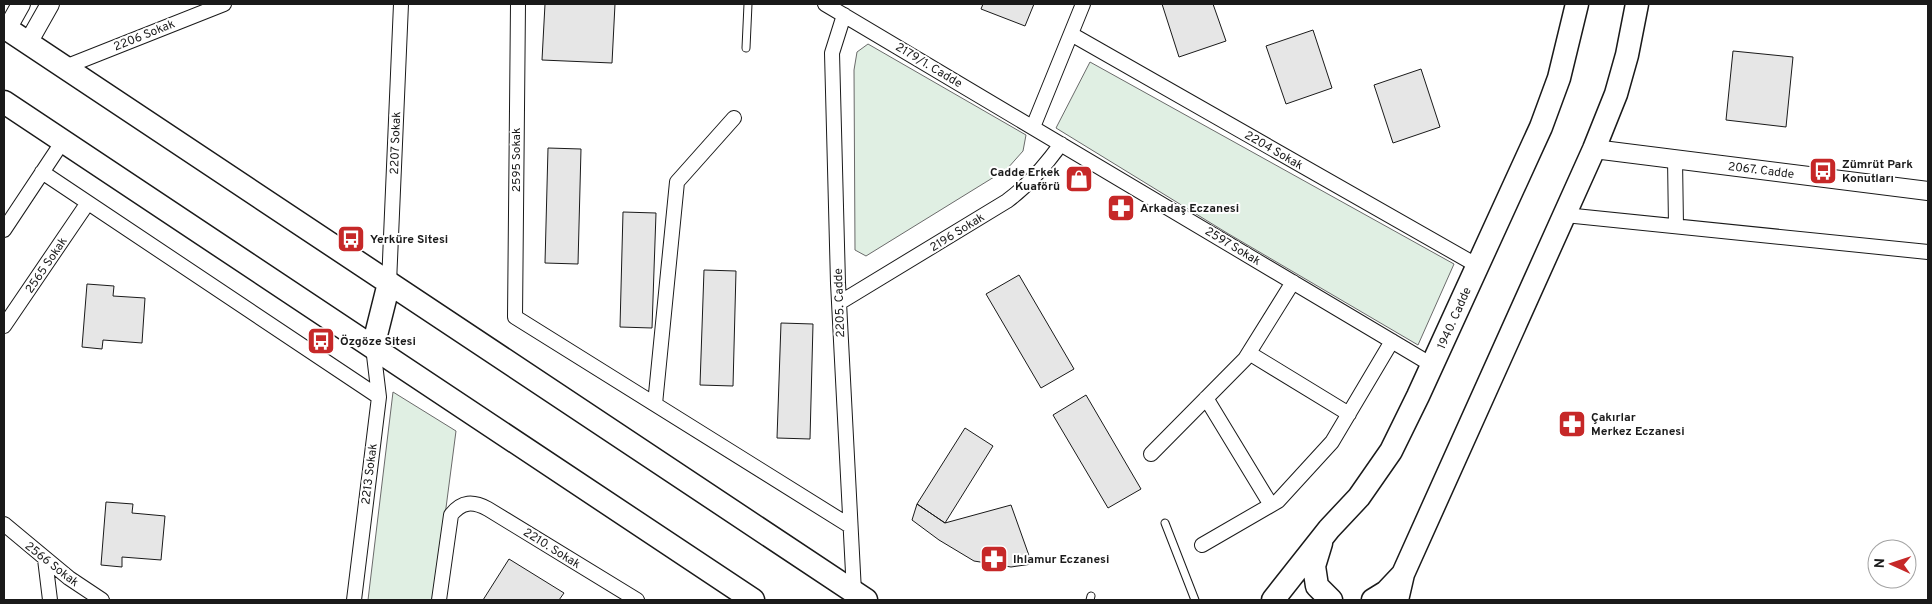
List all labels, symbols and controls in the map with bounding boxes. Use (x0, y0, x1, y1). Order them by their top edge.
street label: 2206 Sokak (111, 16, 177, 55)
street label: 2179/1. Cadde (892, 40, 965, 92)
street label: 2207 Sokak (387, 111, 405, 175)
street label: 2595 Sokak (509, 128, 525, 192)
street label: 2204 Sokak (1241, 128, 1306, 174)
bus stop icon: Zümrüt Park Konutları (1808, 156, 1838, 186)
place label: Zümrüt Park Konutları (1842, 157, 1913, 187)
street label: 2067. Cadde (1727, 159, 1795, 183)
shop icon: Cadde Erkek Kuaförü (1064, 164, 1094, 194)
place label: Cadde Erkek Kuaförü (990, 165, 1060, 195)
pharmacy icon: Arkadaş Eczanesi (1106, 193, 1136, 223)
place label: Arkadaş Eczanesi (1140, 201, 1239, 217)
street label: 2196 Sokak (927, 210, 988, 256)
bus stop icon: Yerküre Sitesi (336, 224, 366, 254)
street label: 2597 Sokak (1202, 224, 1263, 270)
place label: Yerküre Sitesi (370, 232, 448, 248)
street label: 2565 Sokak (22, 234, 72, 297)
street label: 2205. Cadde (831, 268, 849, 338)
street label: 1940. Cadde (1434, 285, 1476, 352)
bus stop icon: Özgöze Sitesi (306, 326, 336, 356)
place label: Özgöze Sitesi (340, 334, 416, 350)
pharmacy icon: Çakırlar Merkez Eczanesi (1557, 409, 1587, 439)
place label: Çakırlar Merkez Eczanesi (1591, 410, 1685, 440)
street label: 2213 Sokak (358, 443, 382, 506)
street label: 2210. Sokak (520, 525, 583, 573)
street label: 2566 Sokak (21, 539, 82, 591)
north arrow (1867, 539, 1917, 589)
pharmacy icon: Ihlamur Eczanesi (979, 544, 1009, 574)
place label: Ihlamur Eczanesi (1013, 552, 1109, 568)
text: N (1872, 558, 1889, 569)

